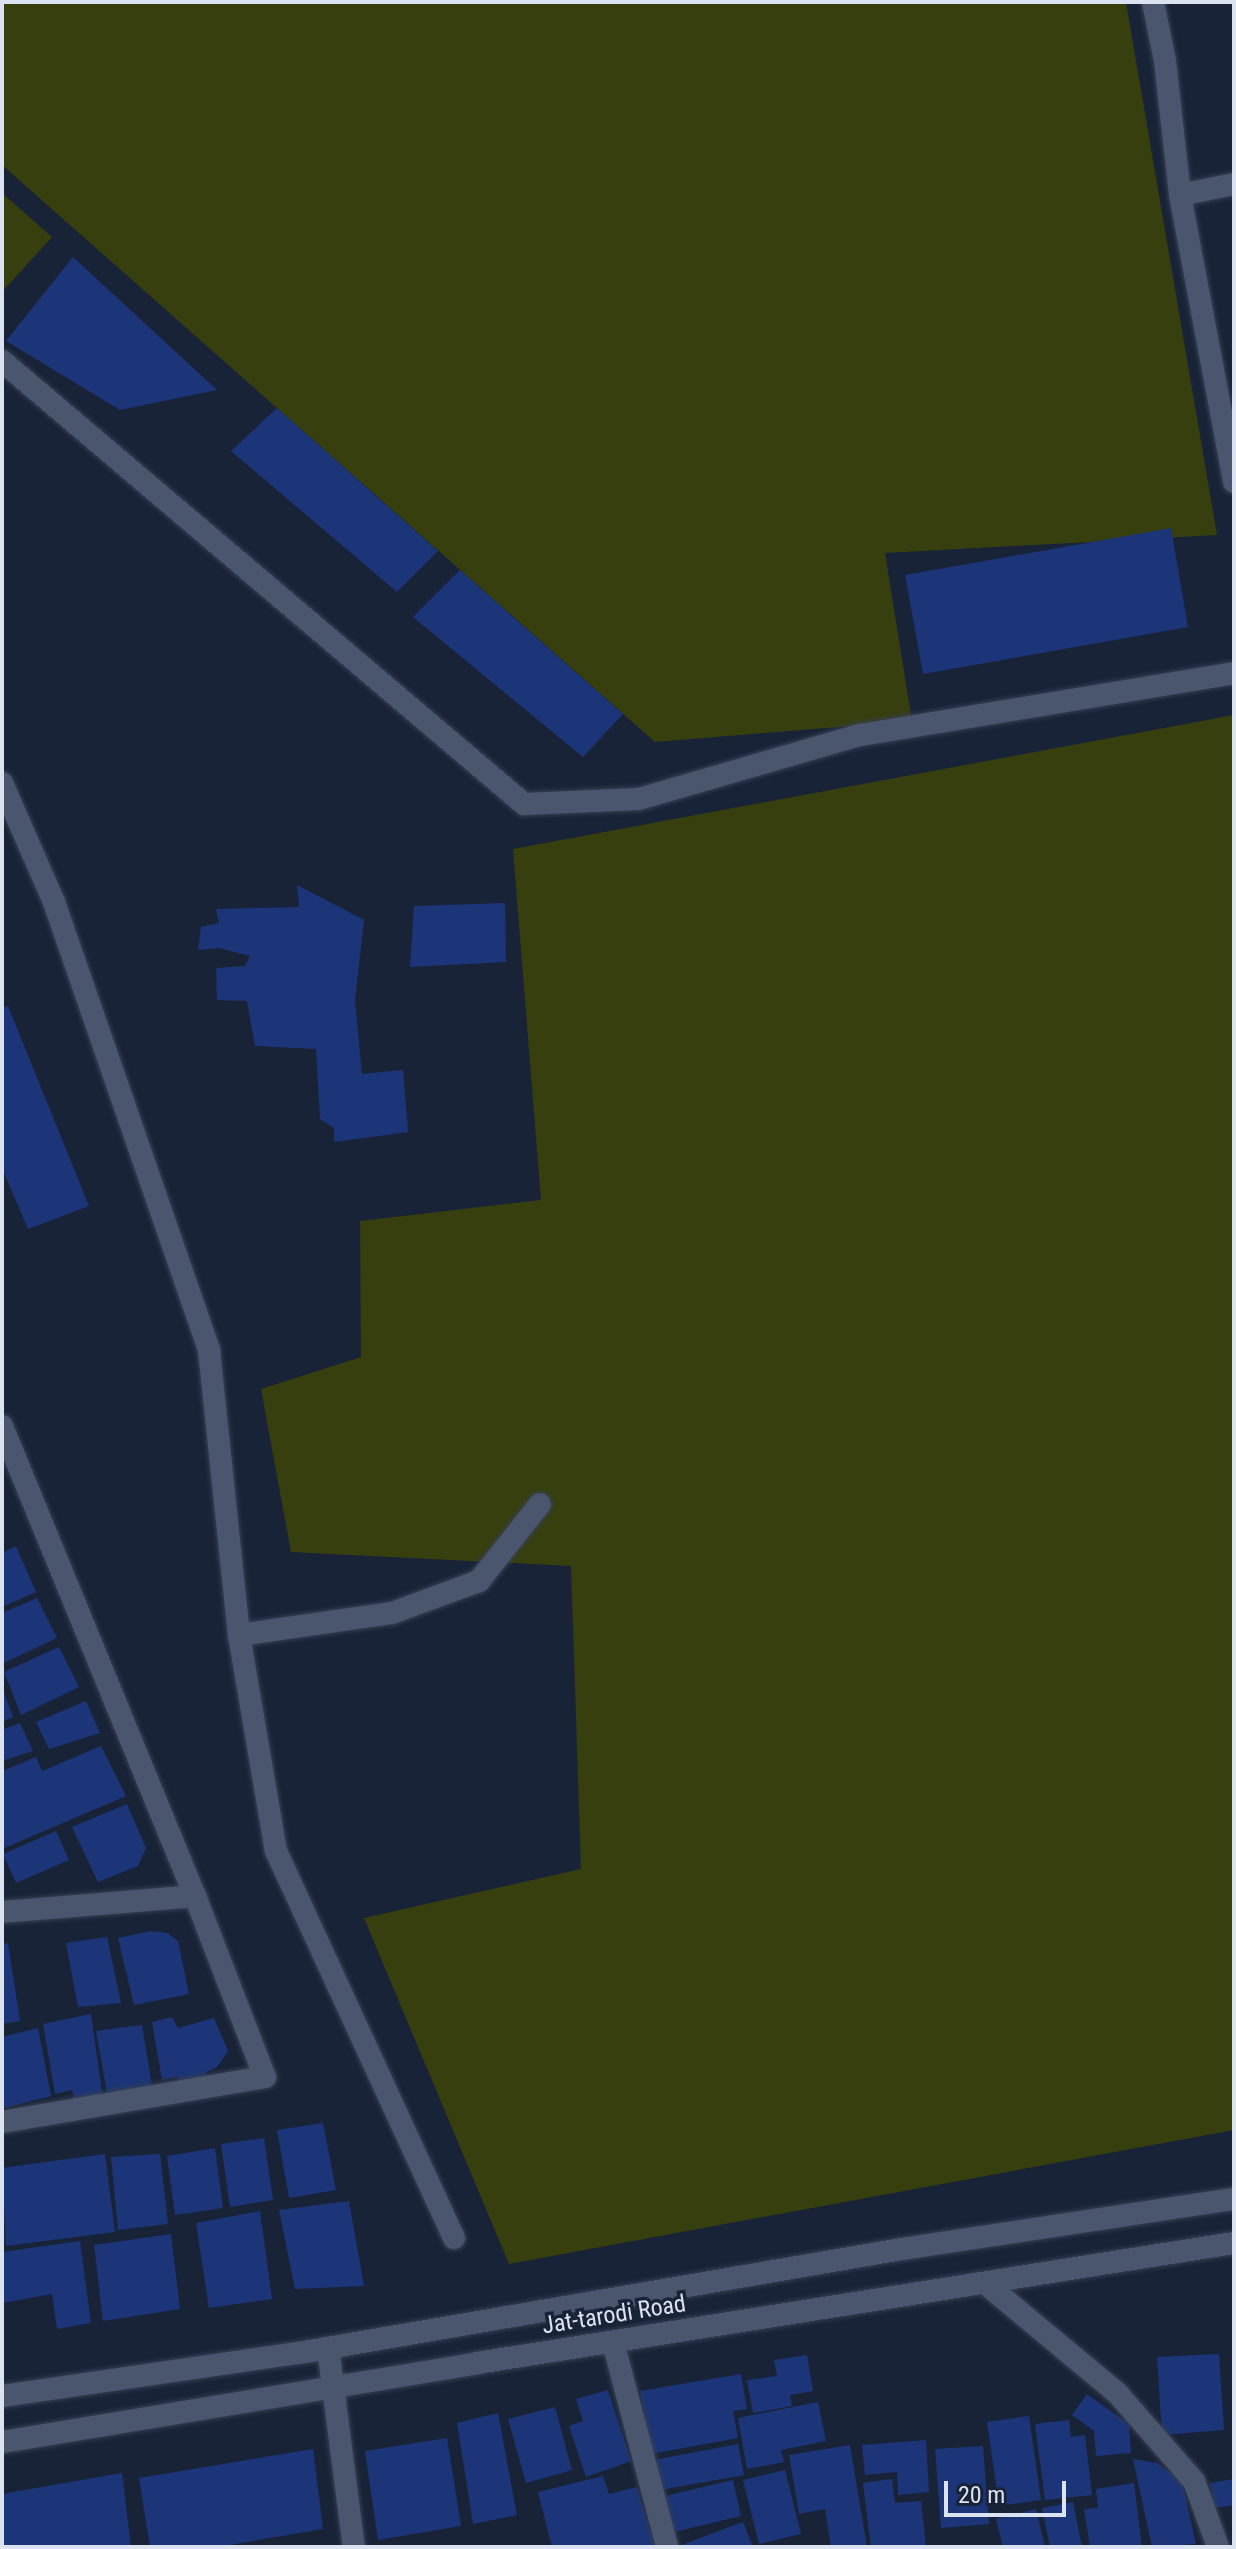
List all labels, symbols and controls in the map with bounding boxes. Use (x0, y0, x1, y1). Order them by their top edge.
street label: Jat-tarodi Road (540, 2289, 688, 2341)
scale bar (948, 2465, 1070, 2515)
text: 20 m (958, 2481, 1005, 2509)

